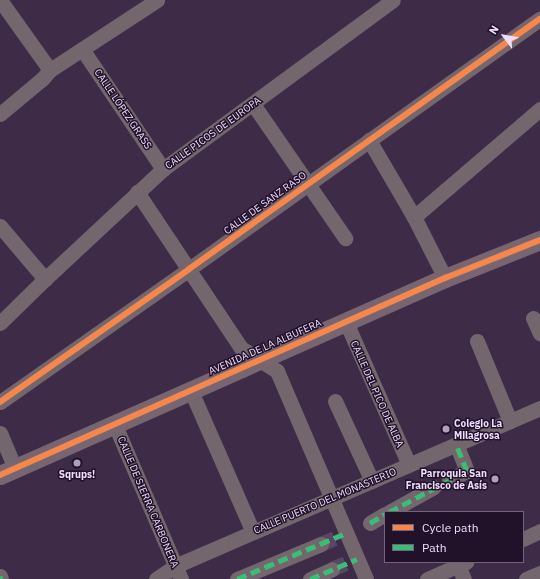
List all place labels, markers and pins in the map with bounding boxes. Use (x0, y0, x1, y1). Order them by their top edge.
place label: Colegio La Milagrosa (454, 417, 502, 440)
marker: Colegio La Milagrosa (441, 424, 451, 434)
marker: Sqrups! (72, 458, 82, 468)
place label: Parroquia San Francisco de Asís (406, 467, 487, 490)
place label: Sqrups! (59, 469, 95, 481)
marker: Parroquia San Francisco de Asís (490, 474, 500, 484)

